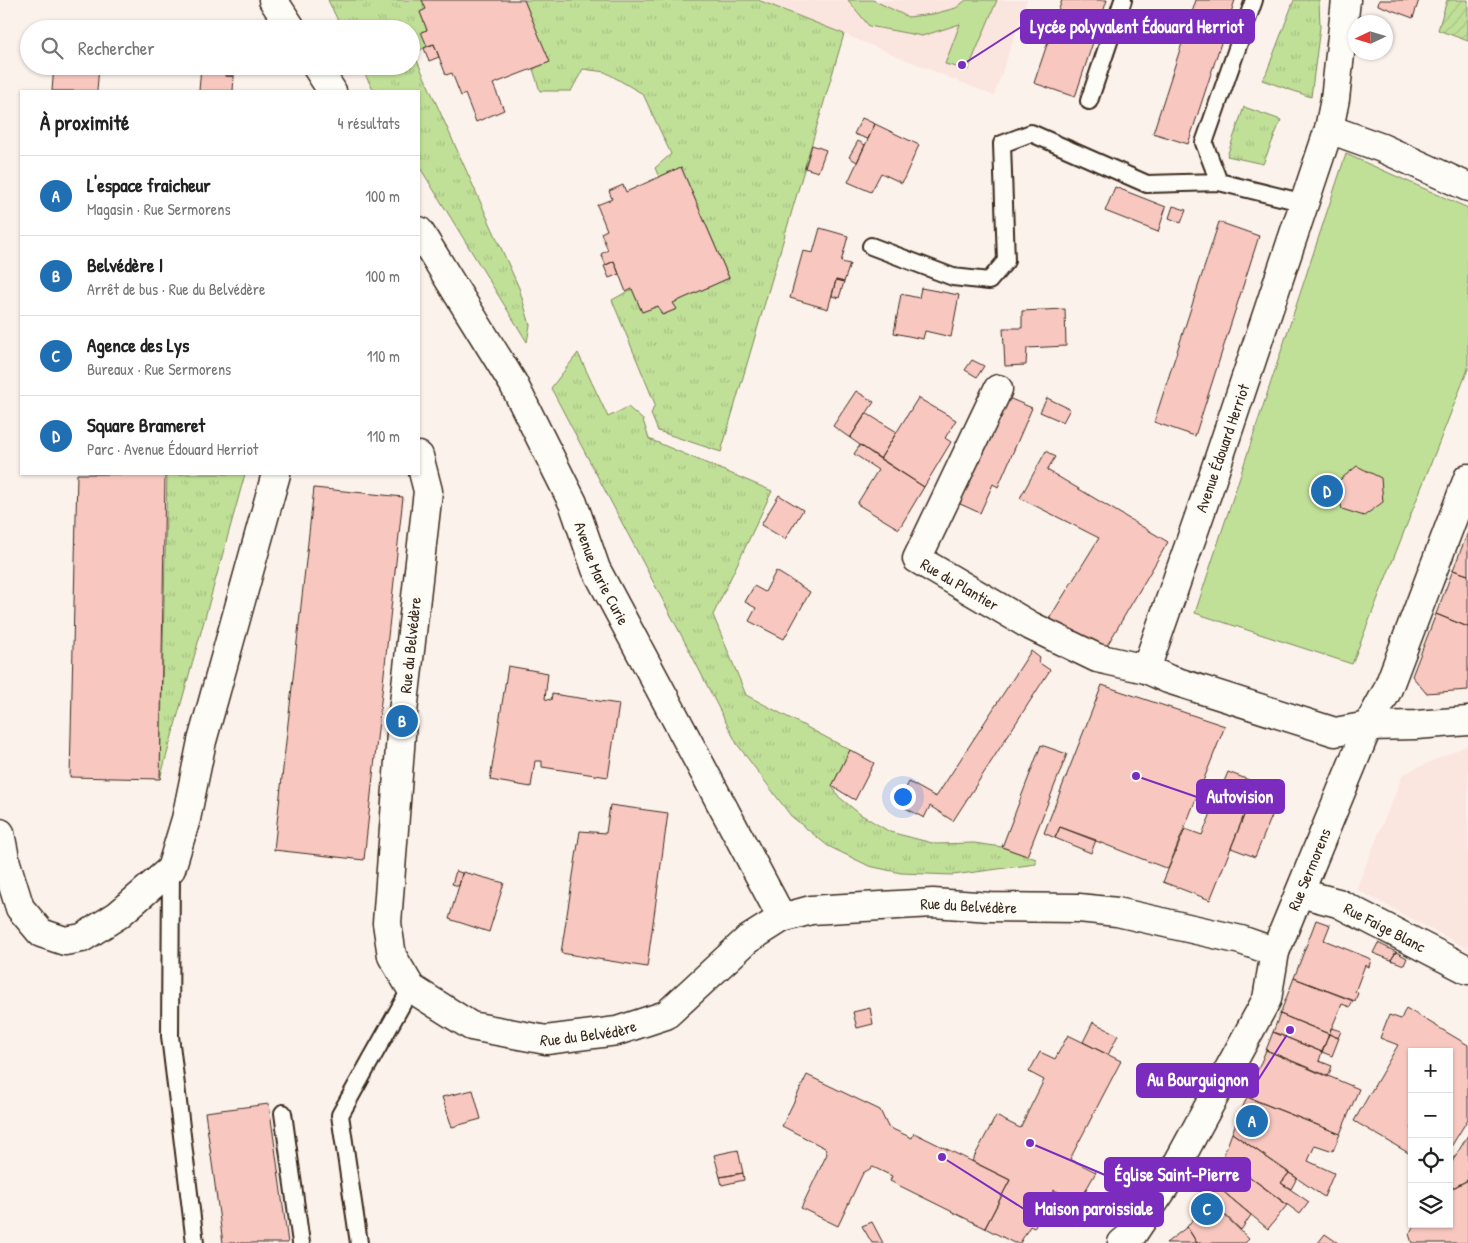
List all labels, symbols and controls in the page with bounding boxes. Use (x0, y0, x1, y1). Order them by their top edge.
callout: Lycée polyvalent Édouard Herriot (1021, 10, 1254, 43)
text: Lycée polyvalent Édouard Herriot (1030, 14, 1244, 40)
north arrow (1348, 15, 1393, 60)
search box (20, 20, 420, 75)
icon: search (38, 34, 66, 62)
text: Rechercher (78, 35, 155, 61)
text: À proximité (40, 108, 129, 137)
text: 4 résultats (338, 112, 400, 134)
text: L'espace fraicheur (87, 172, 211, 198)
text: A (52, 185, 60, 207)
text: 100 m (365, 185, 400, 207)
text: Magasin · Rue Sermorens (87, 198, 231, 220)
text: Belvédère I (87, 252, 163, 278)
text: B (52, 265, 60, 287)
text: 100 m (365, 265, 400, 287)
text: Arrêt de bus · Rue du Belvédère (87, 278, 265, 300)
text: Agence des Lys (87, 332, 189, 358)
text: C (52, 345, 60, 367)
text: 110 m (367, 345, 400, 367)
text: Bureaux · Rue Sermorens (87, 358, 231, 380)
street label: Avenue Édouard Herriot (1190, 380, 1254, 515)
text: Square Brameret (87, 412, 205, 438)
text: D (52, 425, 60, 447)
text: 110 m (367, 425, 400, 447)
text: Parc · Avenue Édouard Herriot (87, 438, 258, 460)
pin: D (1311, 472, 1343, 510)
street label: Avenue Marie Curie (569, 519, 635, 629)
street label: Rue du Plantier (917, 553, 1003, 616)
street label: Rue du Belvédère (394, 595, 426, 694)
pin: B (386, 702, 418, 740)
callout: Autovision (1197, 780, 1284, 813)
your location (890, 784, 916, 810)
text: Autovision (1206, 784, 1274, 809)
street label: Rue Sermorens (1282, 825, 1336, 914)
street label: Rue du Belvédère (920, 892, 1018, 918)
street label: Rue Faige Blanc (1340, 897, 1430, 958)
street label: Rue du Belvédère (539, 1014, 640, 1051)
map controls (1408, 1048, 1453, 1228)
button: + (1408, 1048, 1453, 1093)
callout: Au Bourguignon (1137, 1064, 1258, 1097)
text: Au Bourguignon (1147, 1067, 1249, 1093)
button: − (1408, 1093, 1453, 1138)
pin: A (1236, 1102, 1268, 1140)
button: locate (1408, 1138, 1453, 1183)
callout: Église Saint-Pierre (1105, 1158, 1250, 1191)
text: Église Saint-Pierre (1115, 1162, 1240, 1188)
button: layers (1408, 1183, 1453, 1228)
pin: C (1191, 1190, 1223, 1228)
callout: Maison paroissiale (1024, 1193, 1163, 1226)
text: Maison paroissiale (1035, 1196, 1154, 1222)

